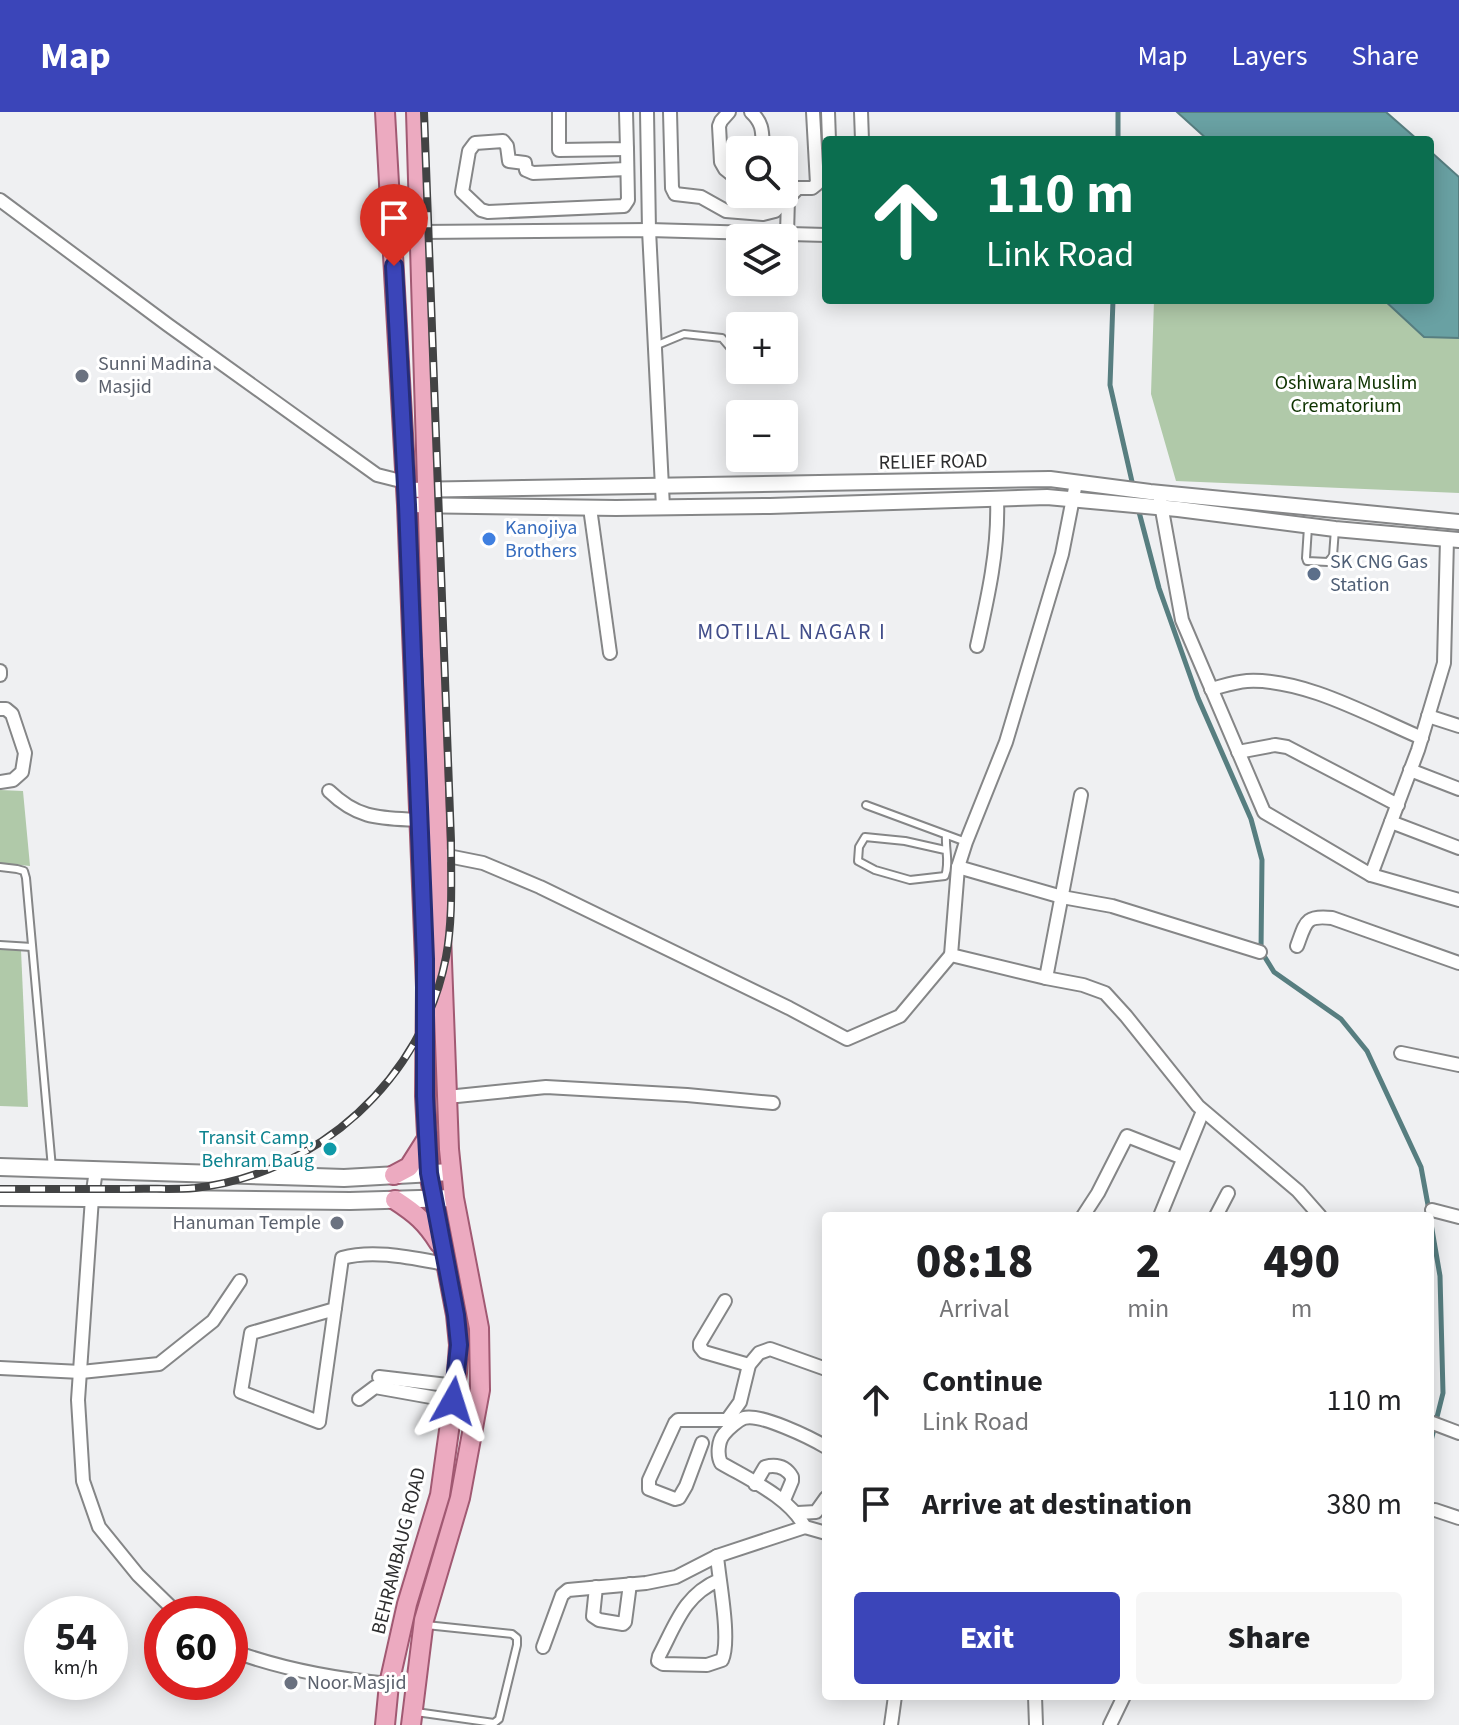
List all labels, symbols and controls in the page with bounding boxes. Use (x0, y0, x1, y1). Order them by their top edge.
text: Map (40, 29, 111, 83)
text: Map (1137, 36, 1187, 76)
text: Layers (1231, 36, 1307, 76)
text: Share (1351, 36, 1419, 76)
map controls (726, 136, 798, 472)
button: search (726, 136, 798, 208)
text: 110 m (986, 155, 1134, 234)
icon: ahead (854, 168, 958, 272)
pin (360, 184, 428, 266)
icon: arrive (372, 196, 416, 240)
button: layers (726, 224, 798, 296)
text: Link Road (986, 229, 1134, 280)
button: + (726, 312, 798, 384)
place label: Sunni Madina Masjid (98, 350, 212, 401)
marker: Sunni Madina Masjid (73, 367, 91, 385)
park label: Oshiwara Muslim Crematorium (1275, 369, 1417, 420)
button: − (726, 400, 798, 472)
street label: RELIEF ROAD (878, 447, 988, 477)
place label: Kanojiya Brothers (505, 514, 577, 565)
marker: Kanojiya Brothers (480, 530, 498, 548)
place label: SK CNG Gas Station (1330, 548, 1428, 599)
marker: SK CNG Gas Station (1305, 565, 1323, 583)
district label: MOTILAL NAGAR I (697, 616, 887, 648)
place label: Transit Camp, Behram Baug (199, 1124, 314, 1175)
marker: Transit Camp, Behram Baug (321, 1140, 339, 1158)
place label: Hanuman Temple (172, 1209, 321, 1237)
marker: Hanuman Temple (328, 1214, 346, 1232)
text: 08:18 (916, 1228, 1033, 1296)
text: 2 (1135, 1228, 1161, 1296)
text: 490 (1263, 1228, 1340, 1296)
text: Arrival (940, 1290, 1010, 1327)
text: min (1127, 1290, 1169, 1327)
text: m (1291, 1290, 1312, 1327)
position arrow (411, 1359, 495, 1443)
text: Continue (922, 1360, 1043, 1403)
icon: ahead (854, 1378, 898, 1422)
text: 110 m (1326, 1379, 1402, 1422)
text: Link Road (922, 1403, 1029, 1440)
street label: BEHRAMBAUG ROAD (365, 1465, 433, 1637)
icon: arrive (854, 1482, 898, 1526)
text: Arrive at destination (922, 1483, 1192, 1526)
text: 380 m (1326, 1483, 1402, 1526)
button: Exit (854, 1592, 1120, 1684)
button: Share (1136, 1592, 1402, 1684)
speed limit sign: 60 (144, 1596, 248, 1700)
text: 54 (55, 1609, 97, 1666)
text: km/h (54, 1654, 98, 1682)
place label: Noor Masjid (307, 1669, 407, 1697)
marker: Noor Masjid (282, 1674, 300, 1692)

